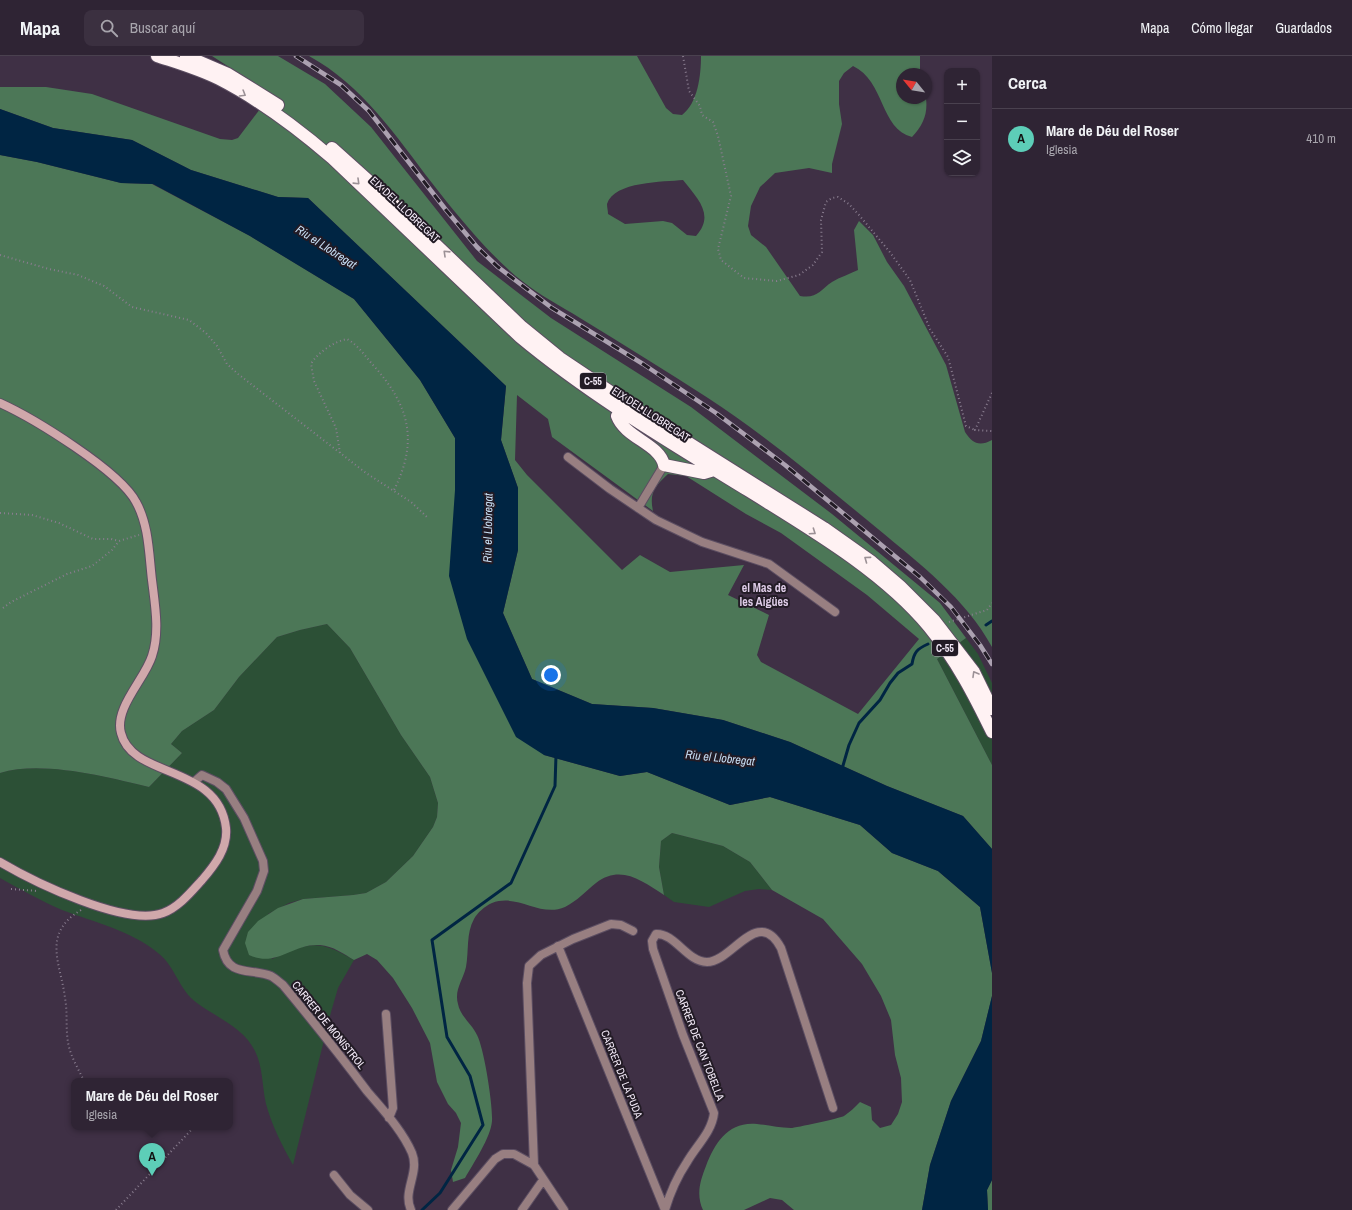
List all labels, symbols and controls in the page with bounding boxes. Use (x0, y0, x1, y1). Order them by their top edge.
search box (84, 10, 364, 46)
text: Mapa (20, 15, 60, 41)
icon: search (98, 17, 120, 39)
text: Buscar aquí (130, 17, 195, 38)
text: Mapa (1141, 19, 1169, 37)
text: Cómo llegar (1191, 19, 1253, 37)
text: Guardados (1275, 19, 1332, 37)
north arrow (896, 68, 932, 104)
map controls (944, 68, 980, 176)
button: + (944, 68, 980, 104)
text: Cerca (1008, 71, 1047, 94)
one-way arrow (239, 89, 246, 96)
button: − (944, 104, 980, 140)
text: Mare de Déu del Roser (1046, 120, 1179, 141)
text: A (1017, 130, 1025, 147)
text: 410 m (1306, 130, 1336, 147)
button: layers (944, 140, 980, 176)
text: Iglesia (1046, 141, 1077, 158)
street label: EIX DEL LLOBREGAT (367, 173, 443, 245)
one-way arrow (352, 177, 360, 184)
water label: Riu el Llobregat (293, 221, 360, 273)
one-way arrow (443, 251, 451, 258)
road number: C-55 (580, 373, 606, 389)
street label: EIX DEL LLOBREGAT (609, 384, 693, 445)
water label: Riu el Llobregat (479, 493, 497, 563)
one-way arrow (809, 527, 816, 535)
one-way arrow (865, 557, 872, 564)
district label: el Mas de les Aigües (740, 580, 789, 610)
road number: C-55 (932, 640, 958, 656)
your location (541, 665, 561, 685)
one-way arrow (972, 671, 979, 678)
water label: Riu el Llobregat (685, 746, 756, 770)
street label: CARRER DE MONISTROL (289, 978, 369, 1072)
street label: CARRER DE CAN TOBELLA (672, 988, 728, 1103)
street label: CARRER DE LA PUDA (598, 1028, 646, 1121)
popup (71, 1078, 233, 1130)
text: Mare de Déu del Roser (86, 1085, 218, 1106)
text: Iglesia (86, 1106, 117, 1123)
pin: A (139, 1143, 165, 1176)

